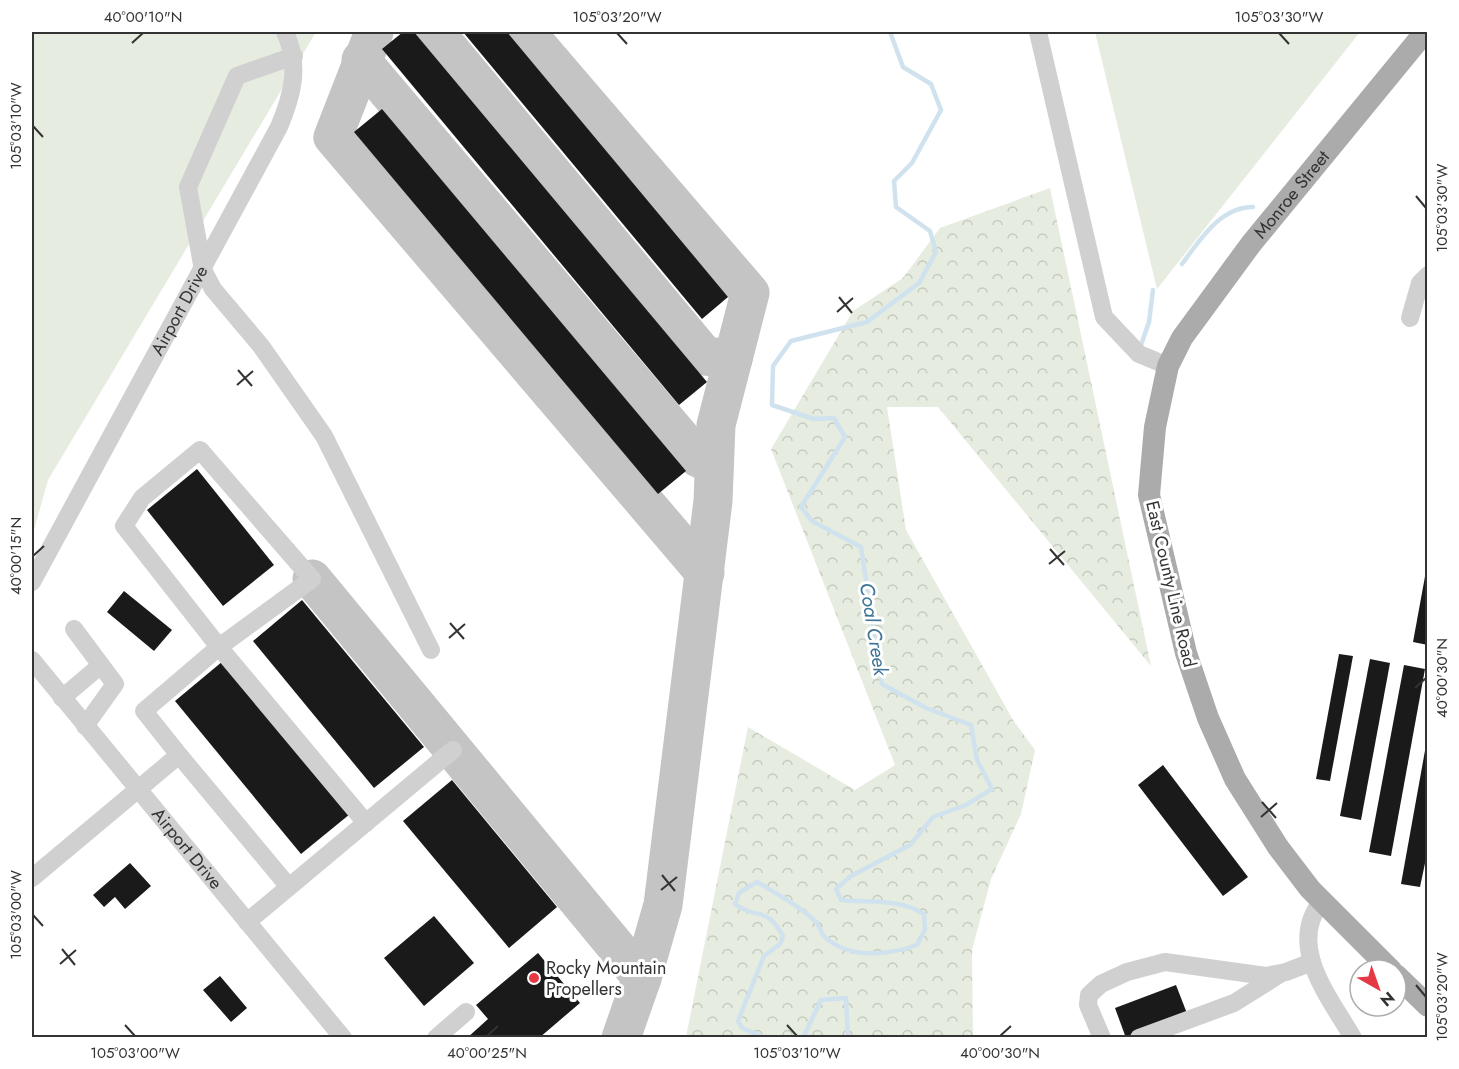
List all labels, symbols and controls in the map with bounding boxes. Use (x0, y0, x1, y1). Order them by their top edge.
text: 40°00'10"N (104, 6, 182, 28)
text: 105°03'20"W (572, 6, 662, 28)
text: 105°03'30"W (1235, 6, 1324, 28)
text: 105°03'10"W (5, 82, 27, 170)
street label: Monroe Street (1248, 144, 1336, 244)
text: 105°03'30"W (1431, 163, 1453, 252)
street label: Airport Drive (144, 261, 214, 360)
street label: East County Line Road (1139, 498, 1203, 670)
text: 40°00'15"N (5, 517, 27, 595)
water label: Coal Creek (852, 581, 895, 679)
text: 40°00'30"N (1431, 638, 1453, 718)
street label: Airport Drive (146, 802, 228, 895)
text: 105°03'00"W (5, 870, 27, 960)
text: 105°03'20"W (1431, 952, 1453, 1042)
place label: Rocky Mountain Propellers (546, 955, 666, 1002)
north arrow (1348, 958, 1408, 1018)
marker: Rocky Mountain Propellers (527, 971, 541, 985)
text: N (1375, 986, 1400, 1012)
text: 105°03'00"W (90, 1042, 180, 1064)
text: 40°00'25"N (447, 1042, 527, 1064)
text: 105°03'10"W (753, 1042, 841, 1064)
text: 40°00'30"N (960, 1042, 1040, 1064)

